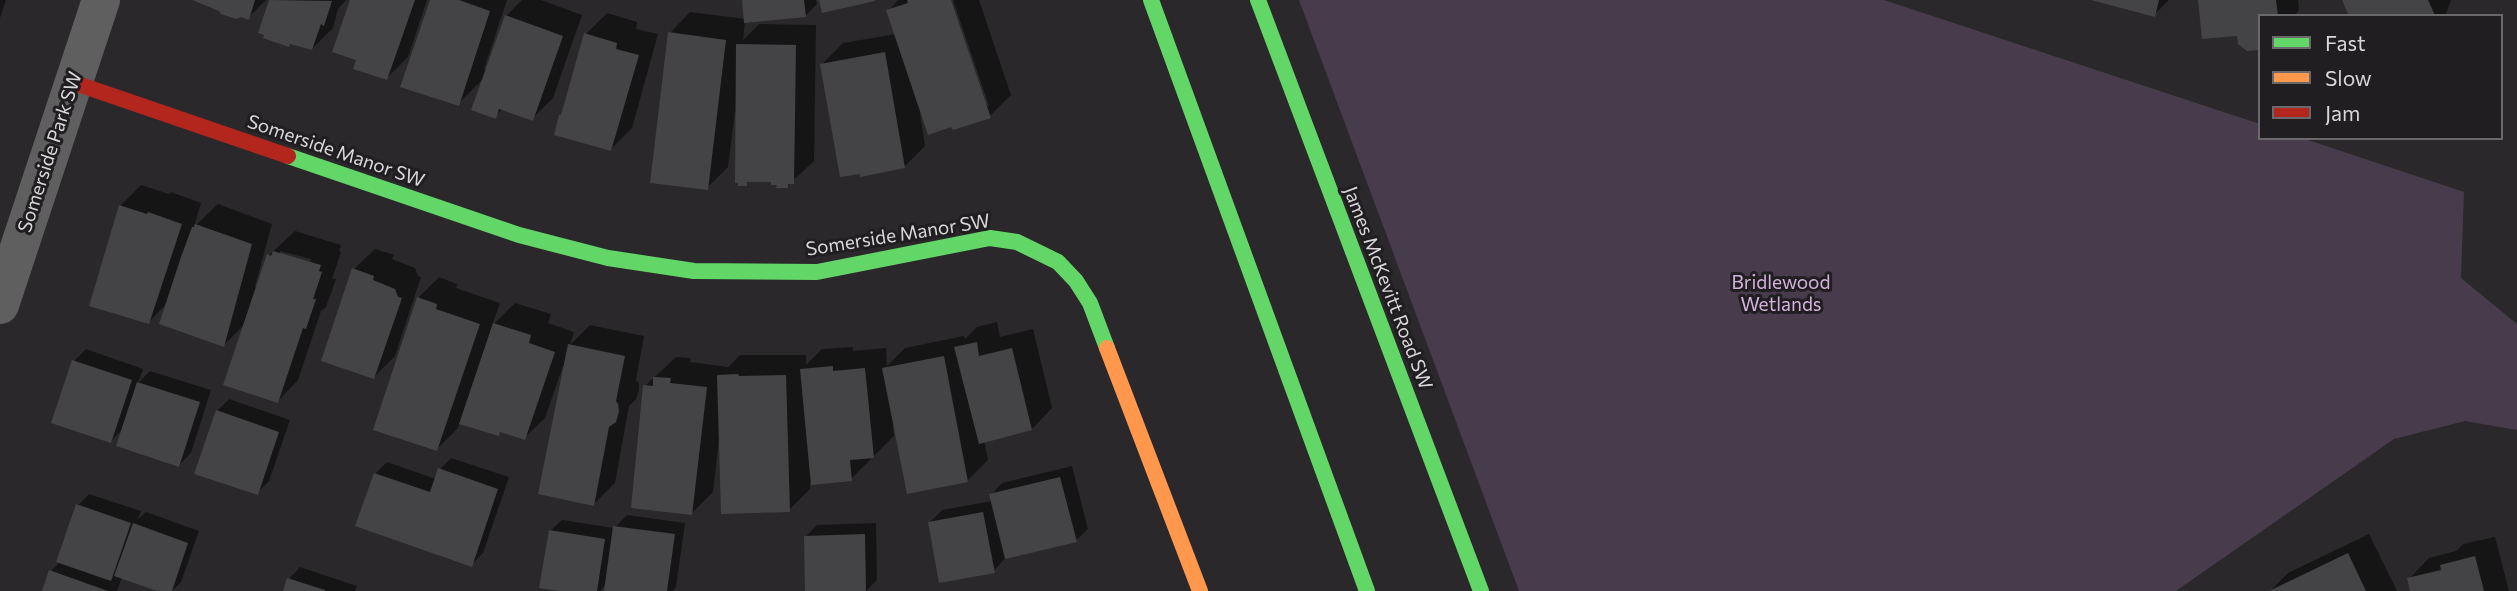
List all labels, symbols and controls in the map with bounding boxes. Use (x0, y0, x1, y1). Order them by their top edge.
legend (2258, 14, 2503, 140)
text: Fast (2325, 30, 2366, 55)
text: Slow (2325, 65, 2372, 90)
street label: Somerside Park SW (13, 69, 87, 235)
text: Jam (2325, 100, 2360, 125)
street label: Somerside Manor SW (244, 110, 428, 192)
street label: James McKevitt Road SW (1339, 183, 1437, 393)
street label: Somerside Manor SW (804, 209, 992, 261)
park label: Bridlewood Wetlands (1732, 272, 1830, 316)

